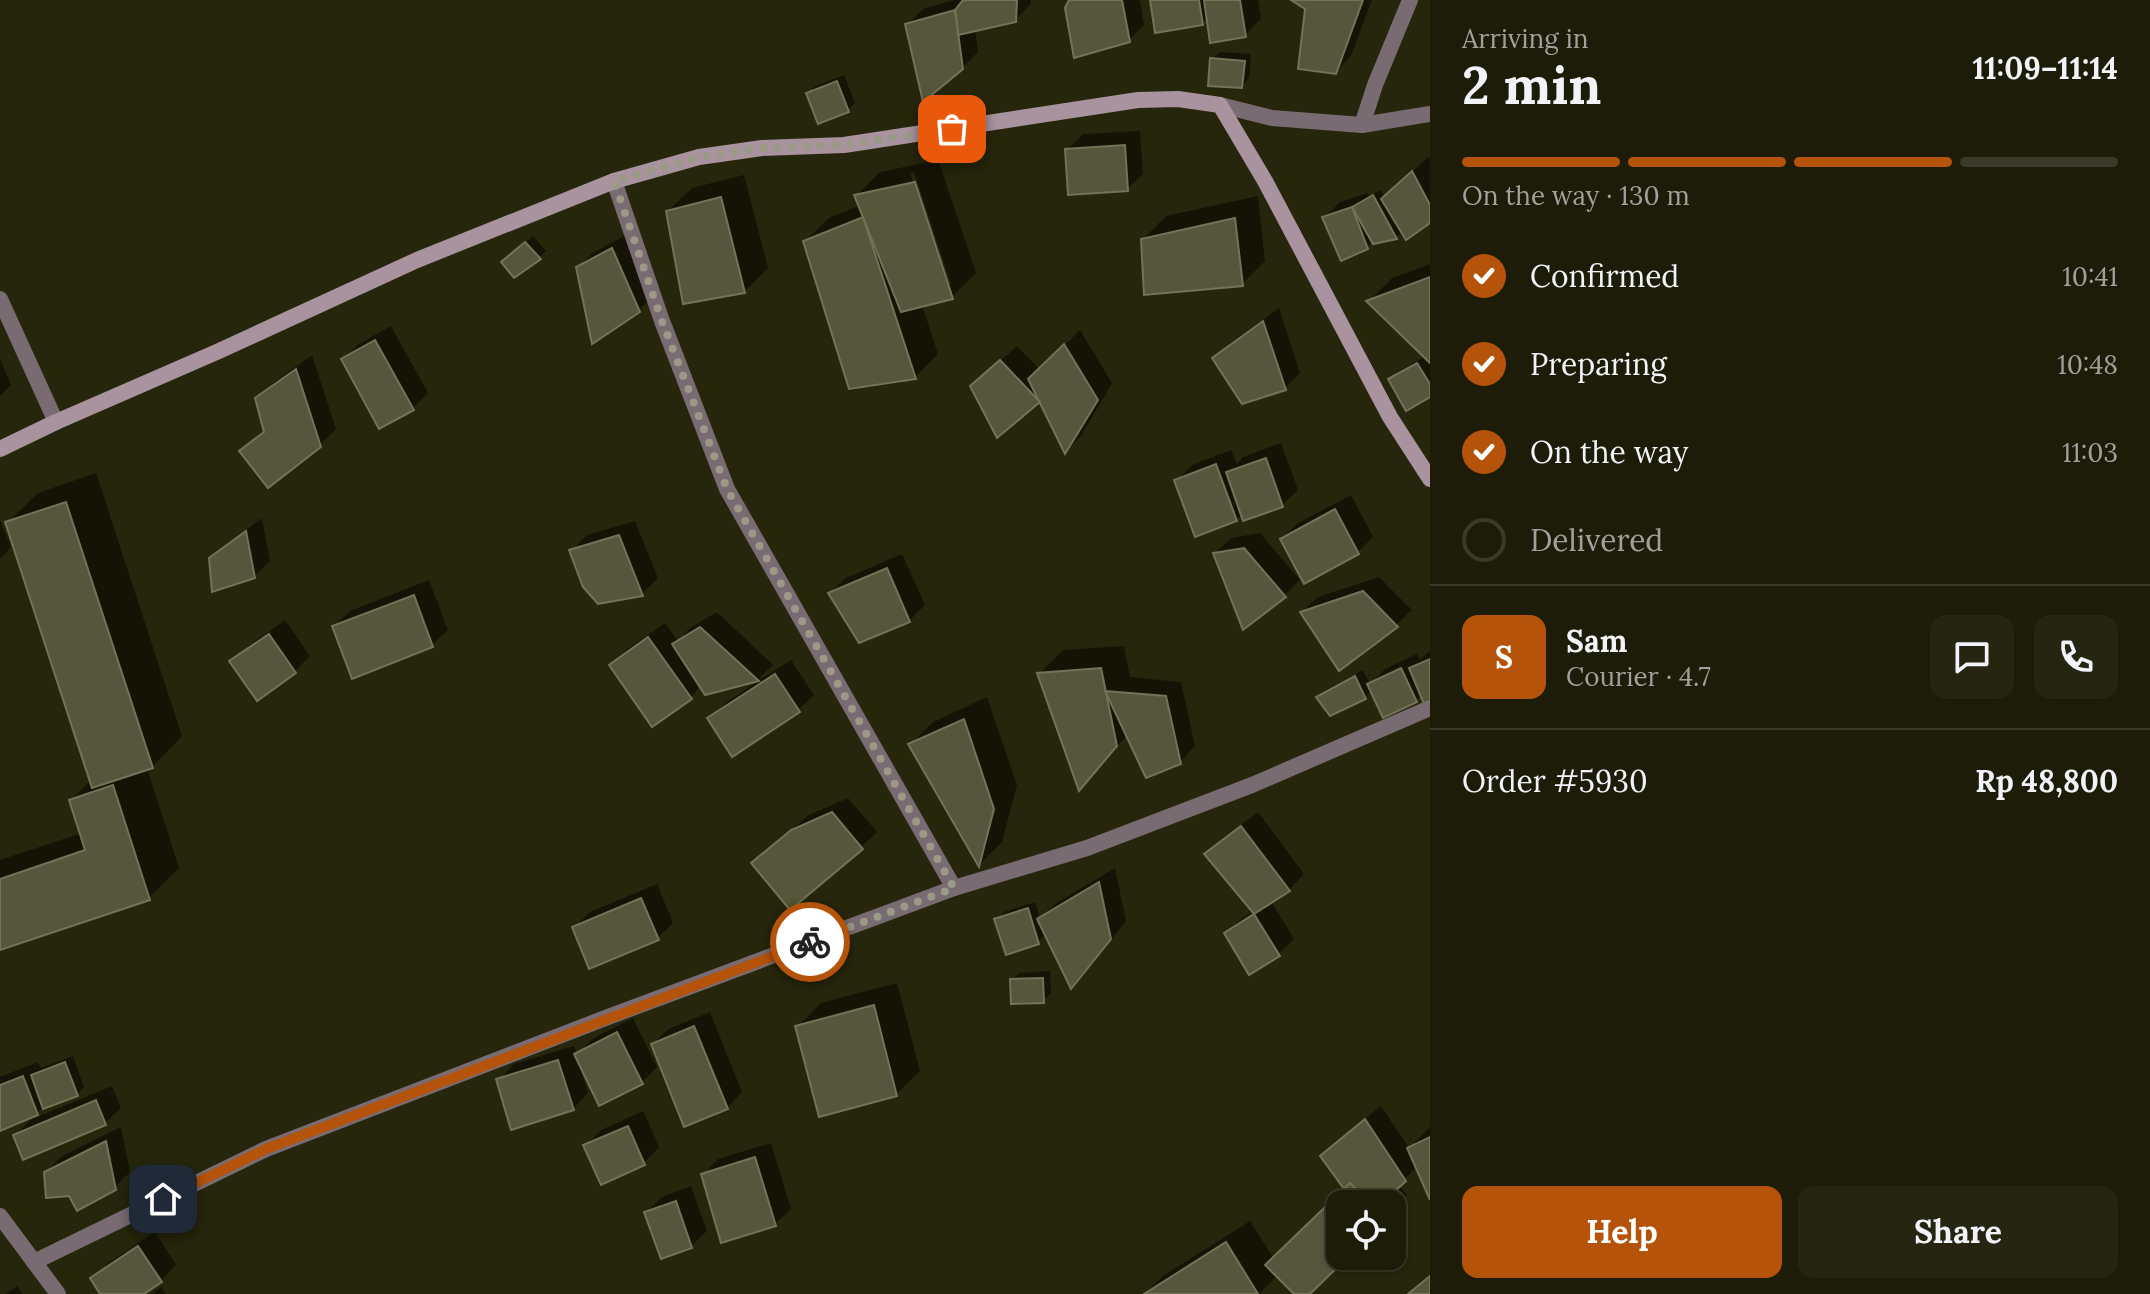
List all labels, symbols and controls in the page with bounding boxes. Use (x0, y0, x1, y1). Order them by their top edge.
text: Arriving in (1462, 22, 1589, 55)
text: 11:09–11:14 (1972, 49, 2118, 87)
text: 2 min (1462, 52, 1601, 118)
pin (918, 95, 986, 163)
icon: bag (930, 107, 974, 151)
text: On the way · 130 m (1462, 179, 1690, 212)
icon: check (1462, 254, 1506, 298)
text: Confirmed (1530, 257, 1679, 295)
text: 10:41 (2062, 260, 2118, 293)
icon: check (1462, 342, 1506, 386)
text: Preparing (1530, 345, 1667, 383)
text: 10:48 (2057, 348, 2118, 381)
icon: check (1462, 430, 1506, 474)
text: On the way (1530, 433, 1688, 471)
text: 11:03 (2062, 436, 2118, 469)
text: Delivered (1530, 521, 1663, 559)
button: chat (1930, 615, 2014, 699)
button: phone (2034, 615, 2118, 699)
text: Sam (1566, 622, 1627, 660)
text: S (1495, 638, 1513, 676)
text: Courier · 4.7 (1566, 660, 1711, 693)
text: Order #5930 (1462, 762, 1648, 800)
text: Rp 48,800 (1975, 762, 2118, 800)
courier (770, 902, 850, 982)
icon: bike (788, 920, 832, 964)
pin (129, 1165, 197, 1233)
icon: home (141, 1177, 185, 1221)
button: Help (1462, 1186, 1782, 1278)
button: Share (1798, 1186, 2118, 1278)
map controls (1326, 1190, 1406, 1270)
button: locate (1326, 1190, 1406, 1270)

